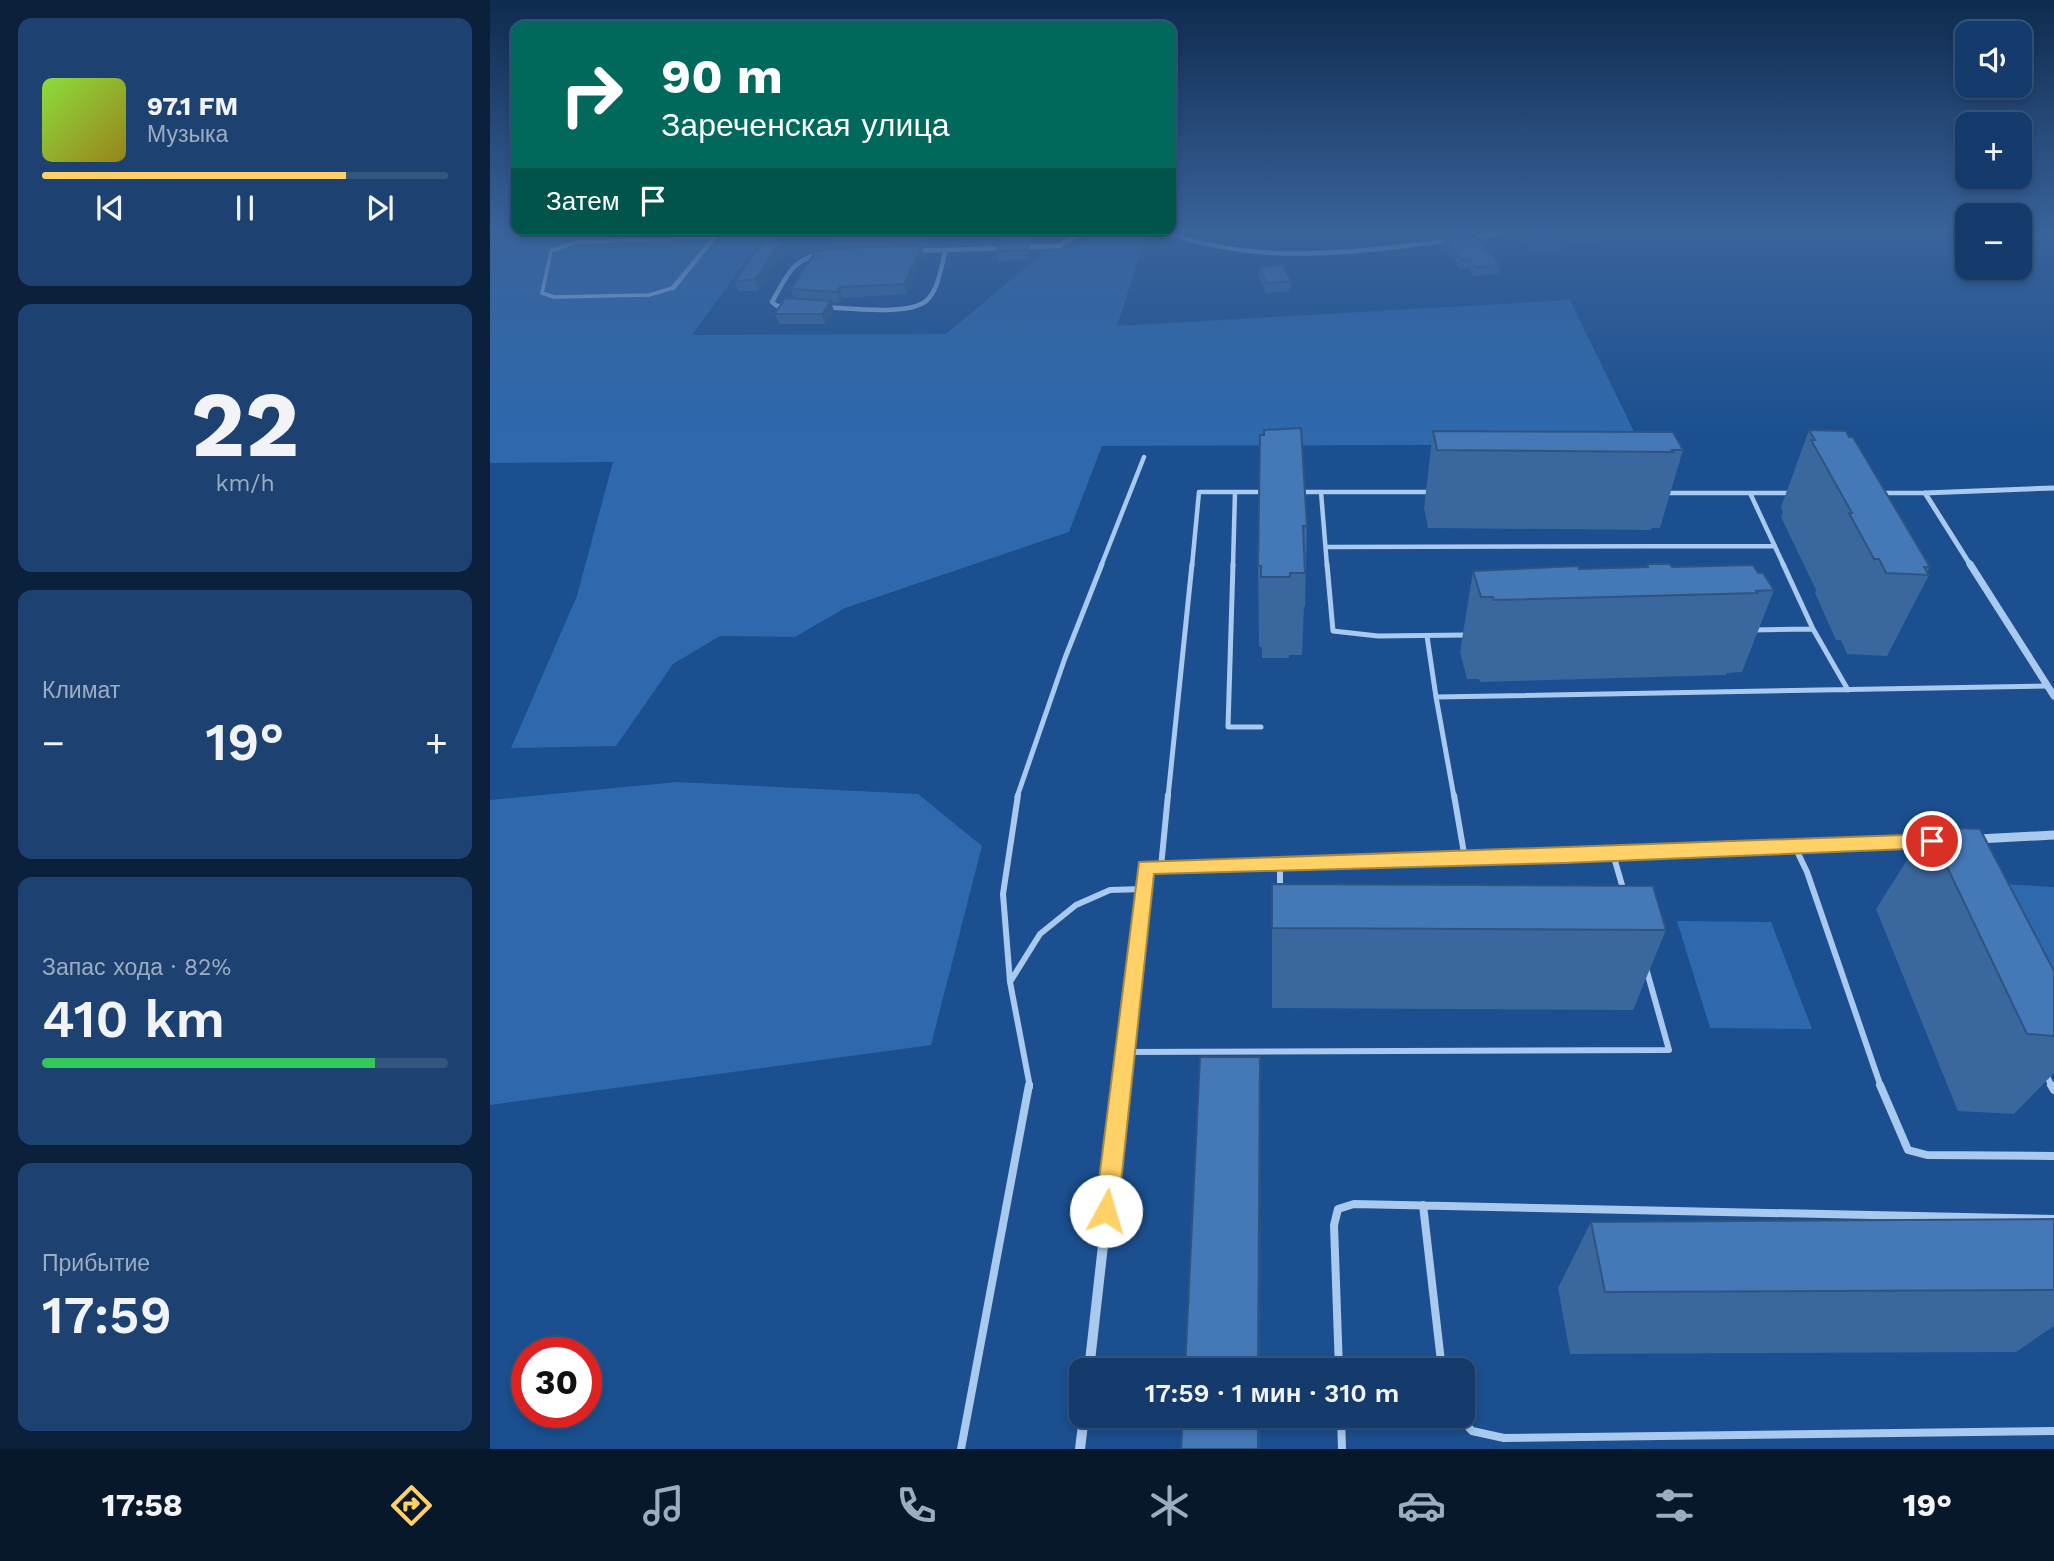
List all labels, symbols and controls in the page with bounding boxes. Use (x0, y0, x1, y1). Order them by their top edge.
map controls (1955, 21, 2032, 280)
button: sound (1955, 21, 2032, 98)
text: 90 m (661, 47, 783, 105)
icon: right (546, 49, 637, 140)
text: 97.1 FM (147, 91, 238, 121)
text: Зареченская улица (661, 106, 950, 144)
button: + (1955, 112, 2032, 189)
text: Музыка (147, 121, 228, 148)
icon: arrive (634, 182, 672, 220)
text: Затем (546, 186, 620, 216)
icon: previous (91, 189, 129, 227)
icon: pause (226, 189, 264, 227)
icon: next (361, 189, 399, 227)
button: − (1955, 203, 2032, 280)
text: 22 (191, 371, 299, 478)
text: km/h (215, 470, 275, 497)
text: Климат (42, 677, 120, 704)
text: 19° (206, 712, 284, 773)
text: − (42, 721, 65, 765)
text: + (425, 721, 448, 765)
pin (1902, 811, 1962, 871)
icon: arrive (1913, 822, 1951, 860)
text: Запас хода · 82% (42, 954, 231, 981)
text: 410 km (42, 989, 225, 1050)
position arrow (1069, 1174, 1143, 1248)
text: Прибытие (42, 1250, 150, 1277)
text: 17:59 (42, 1285, 172, 1346)
speed limit sign: 30 (511, 1337, 602, 1428)
text: 17:59 · 1 мин · 310 m (1145, 1378, 1399, 1408)
icon: directions (387, 1481, 436, 1530)
icon: music (639, 1481, 688, 1530)
icon: phone (892, 1481, 941, 1530)
icon: climate (1145, 1481, 1194, 1530)
icon: car (1397, 1481, 1446, 1530)
icon: filters (1650, 1481, 1699, 1530)
text: 17:58 (102, 1486, 183, 1524)
text: 19° (1903, 1486, 1952, 1524)

